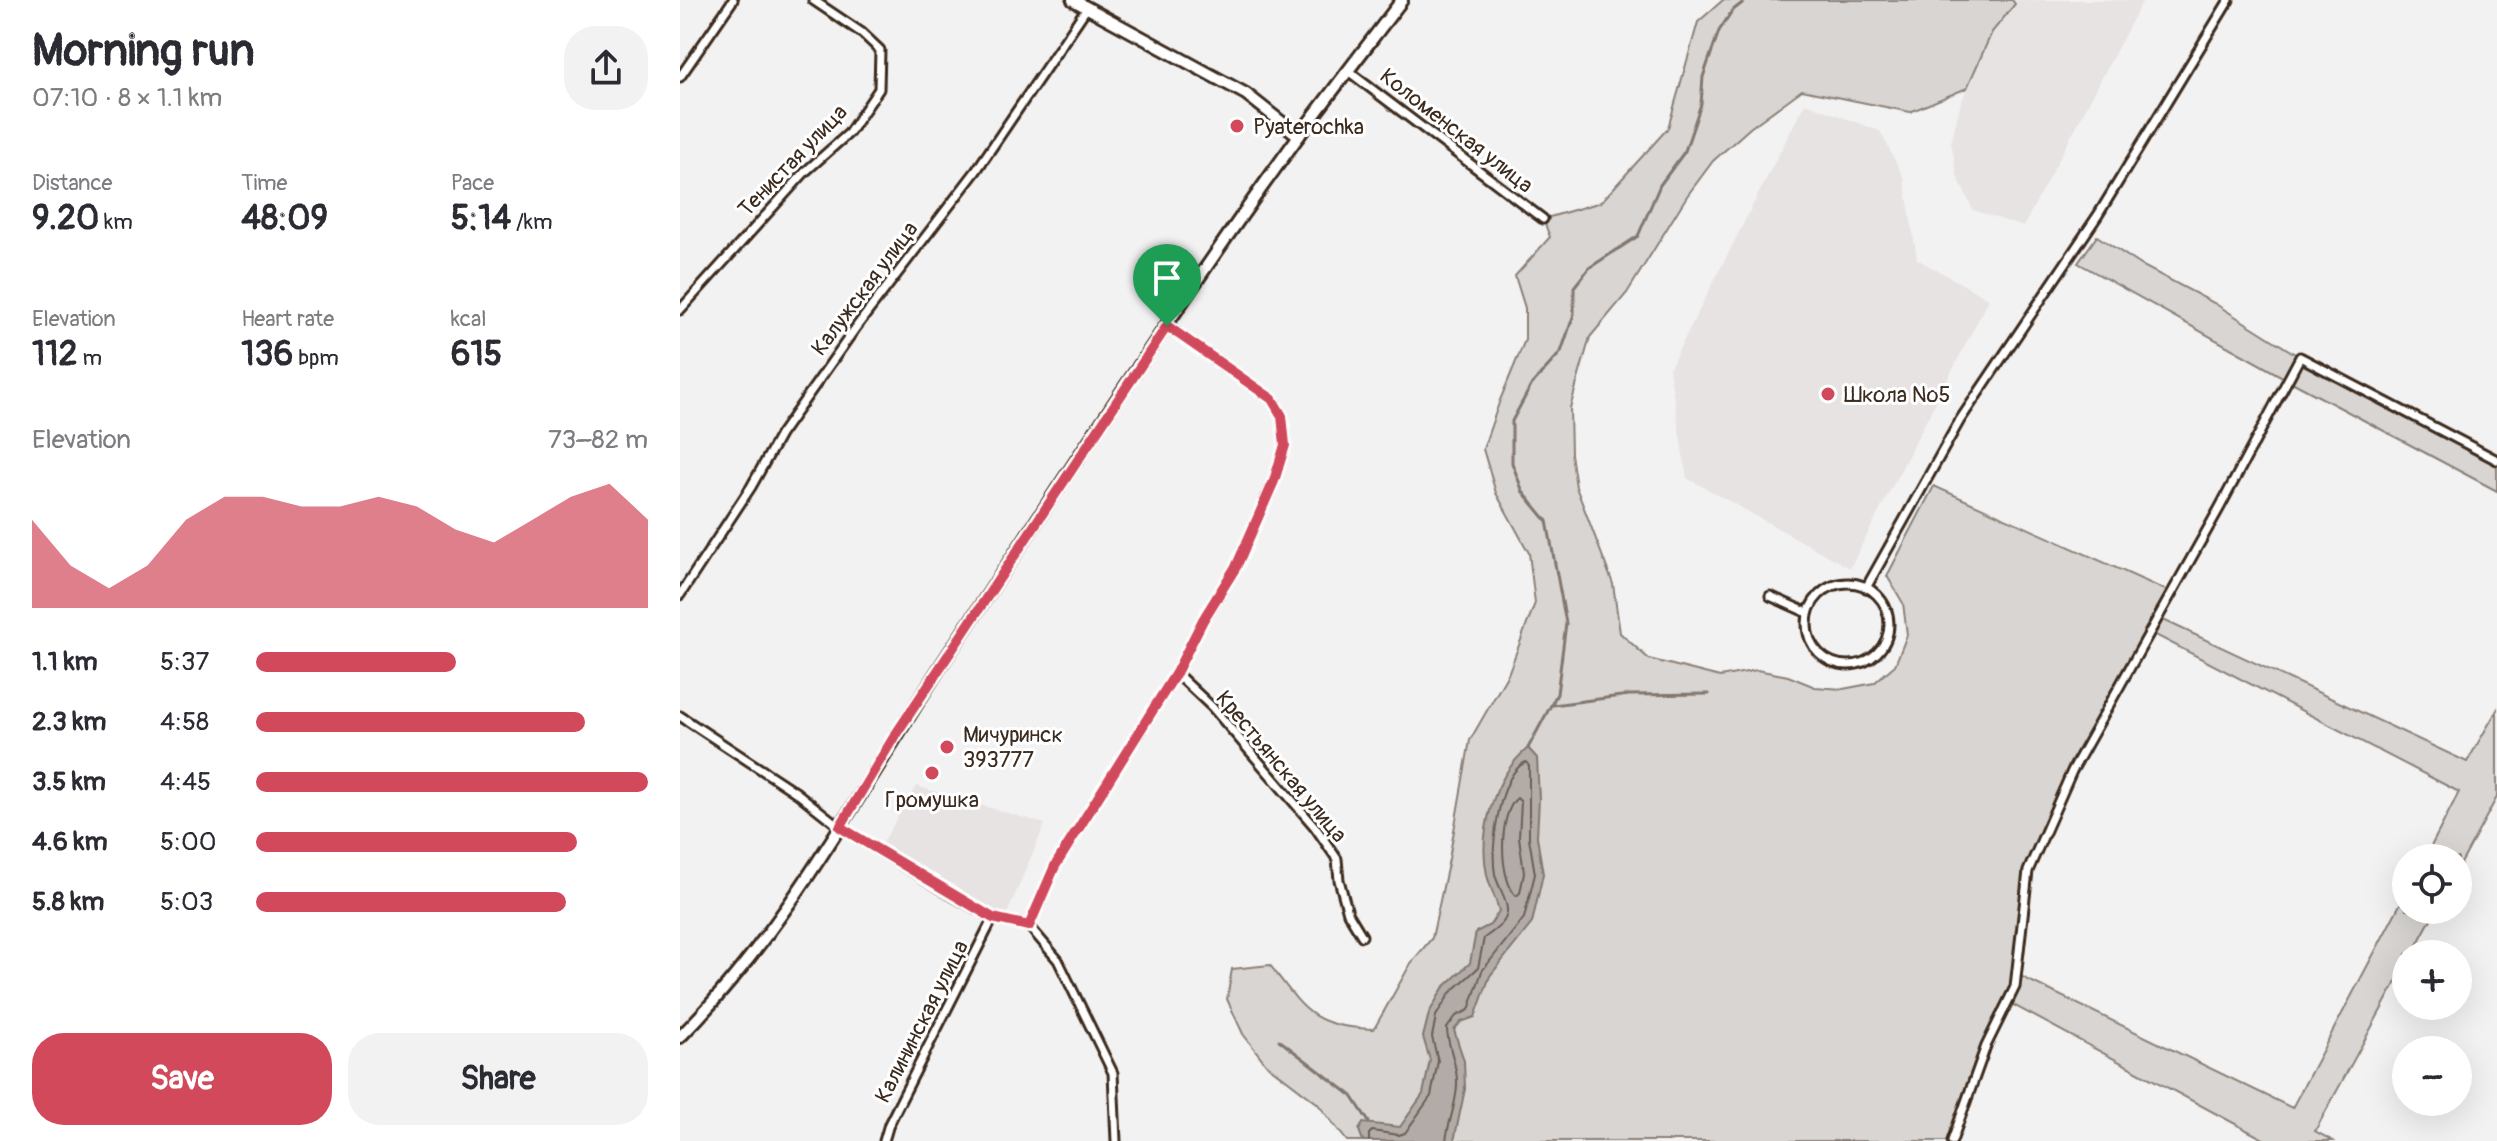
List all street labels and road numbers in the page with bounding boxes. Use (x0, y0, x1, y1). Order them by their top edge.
street label: Коломенская улица (1374, 62, 1539, 199)
street label: Тенистая улица (732, 99, 853, 223)
street label: Калужская улица (805, 216, 924, 361)
street label: Крестьянская улица (1210, 685, 1353, 848)
street label: Калининская улица (869, 936, 975, 1107)

